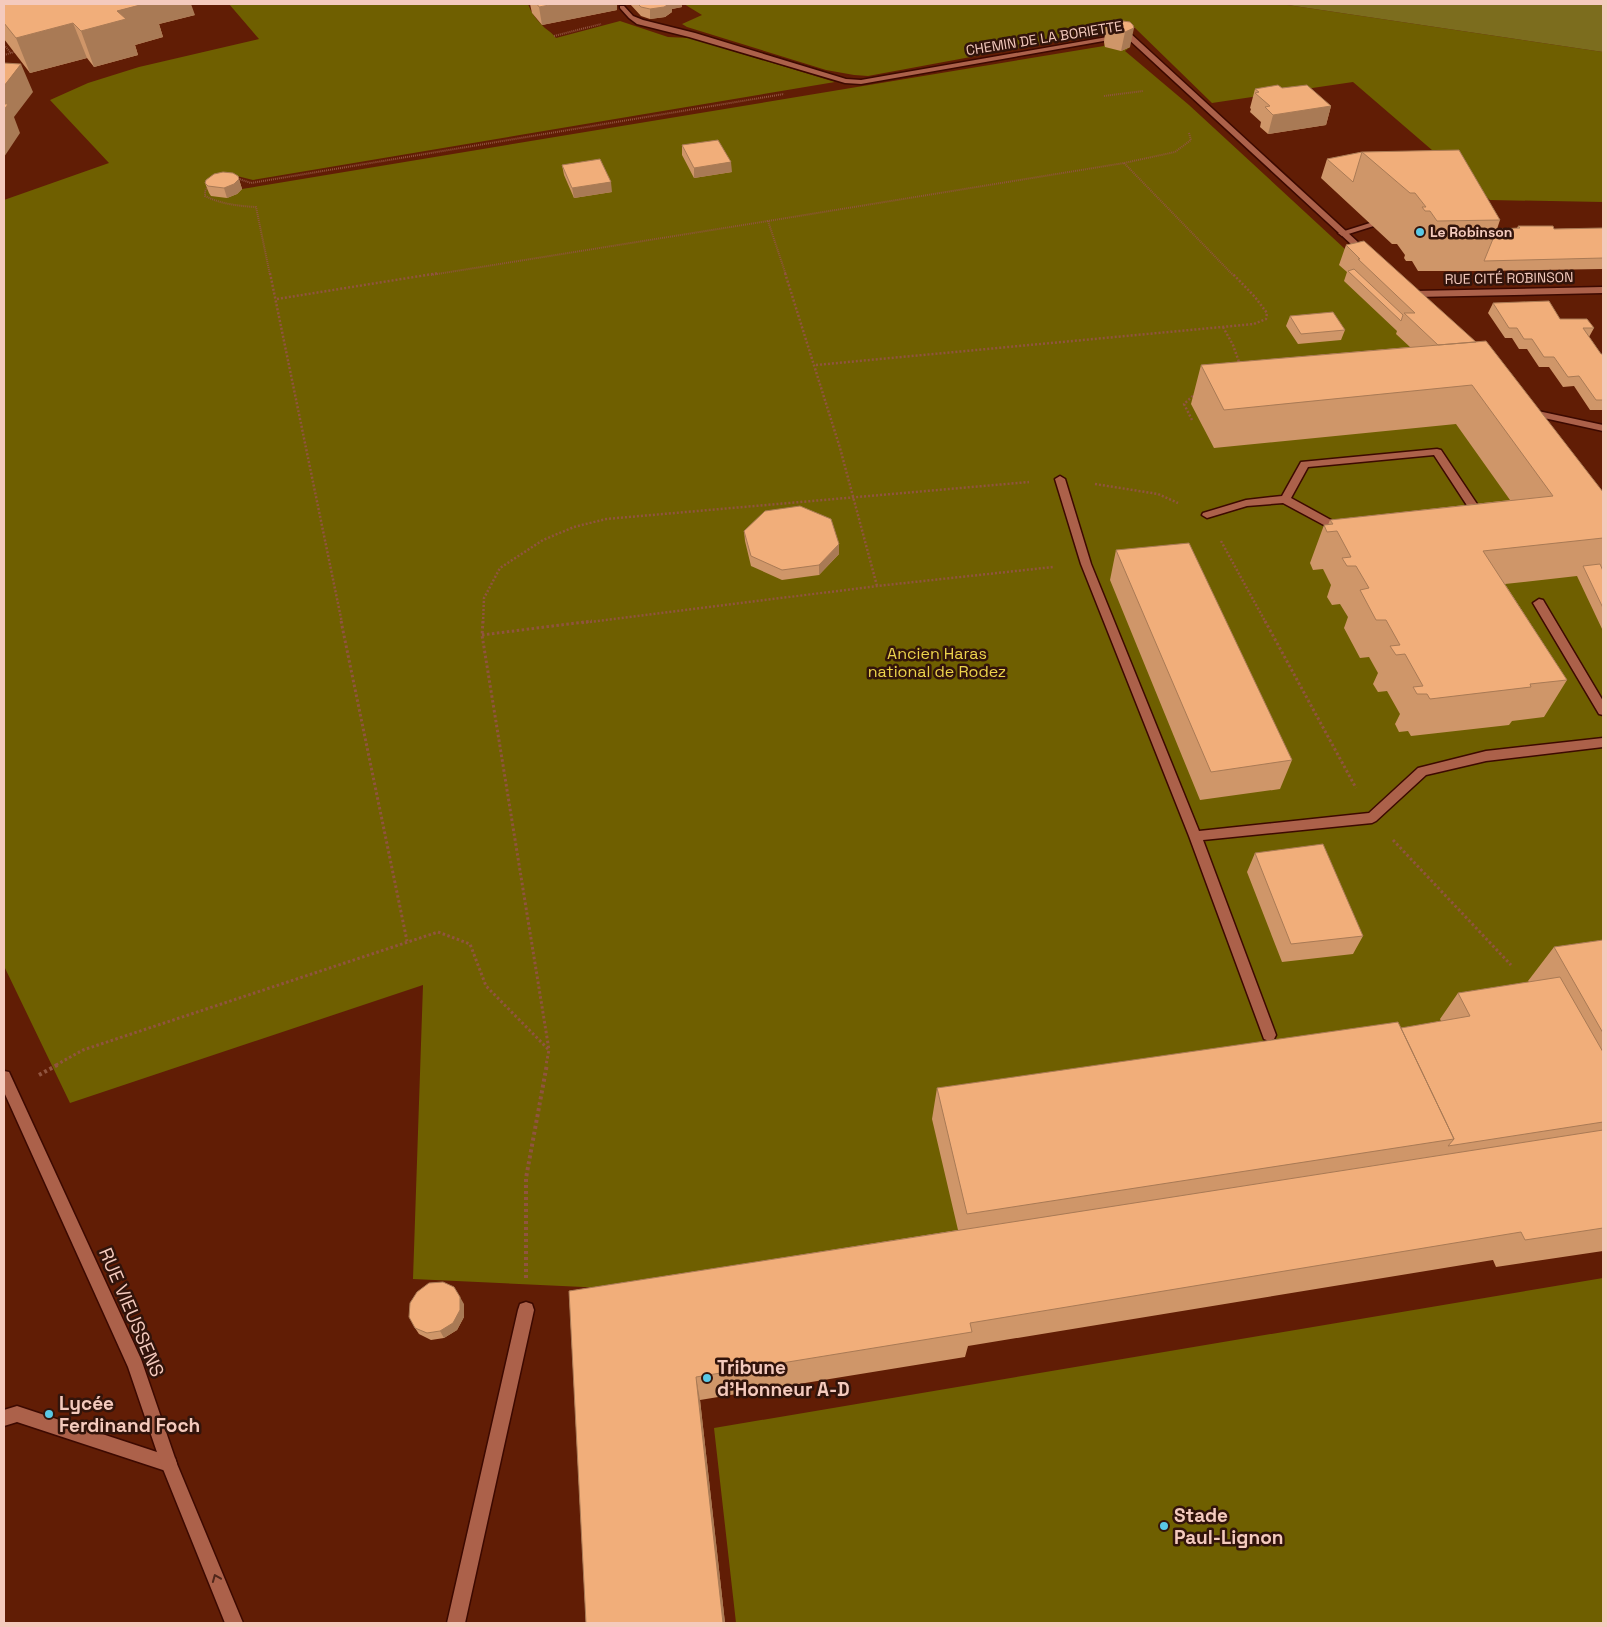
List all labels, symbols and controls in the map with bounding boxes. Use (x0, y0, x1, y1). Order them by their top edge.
street label: CHEMIN DE LA BORIETTE (964, 17, 1124, 59)
place label: Le Robinson (1430, 223, 1512, 241)
marker: Le Robinson (1414, 226, 1426, 238)
street label: RUE CITÉ ROBINSON (1444, 268, 1574, 288)
park label: Ancien Haras national de Rodez (868, 643, 1006, 682)
street label: RUE VIEUSSENS (93, 1244, 170, 1381)
place label: Tribune d'Honneur A-D (717, 1355, 850, 1402)
marker: Tribune d'Honneur A-D (701, 1372, 713, 1384)
place label: Lycée Ferdinand Foch (59, 1391, 200, 1438)
marker: Lycée Ferdinand Foch (43, 1408, 55, 1420)
place label: Stade Paul-Lignon (1174, 1503, 1283, 1550)
marker: Stade Paul-Lignon (1158, 1520, 1170, 1532)
one-way arrow (211, 1574, 222, 1583)

